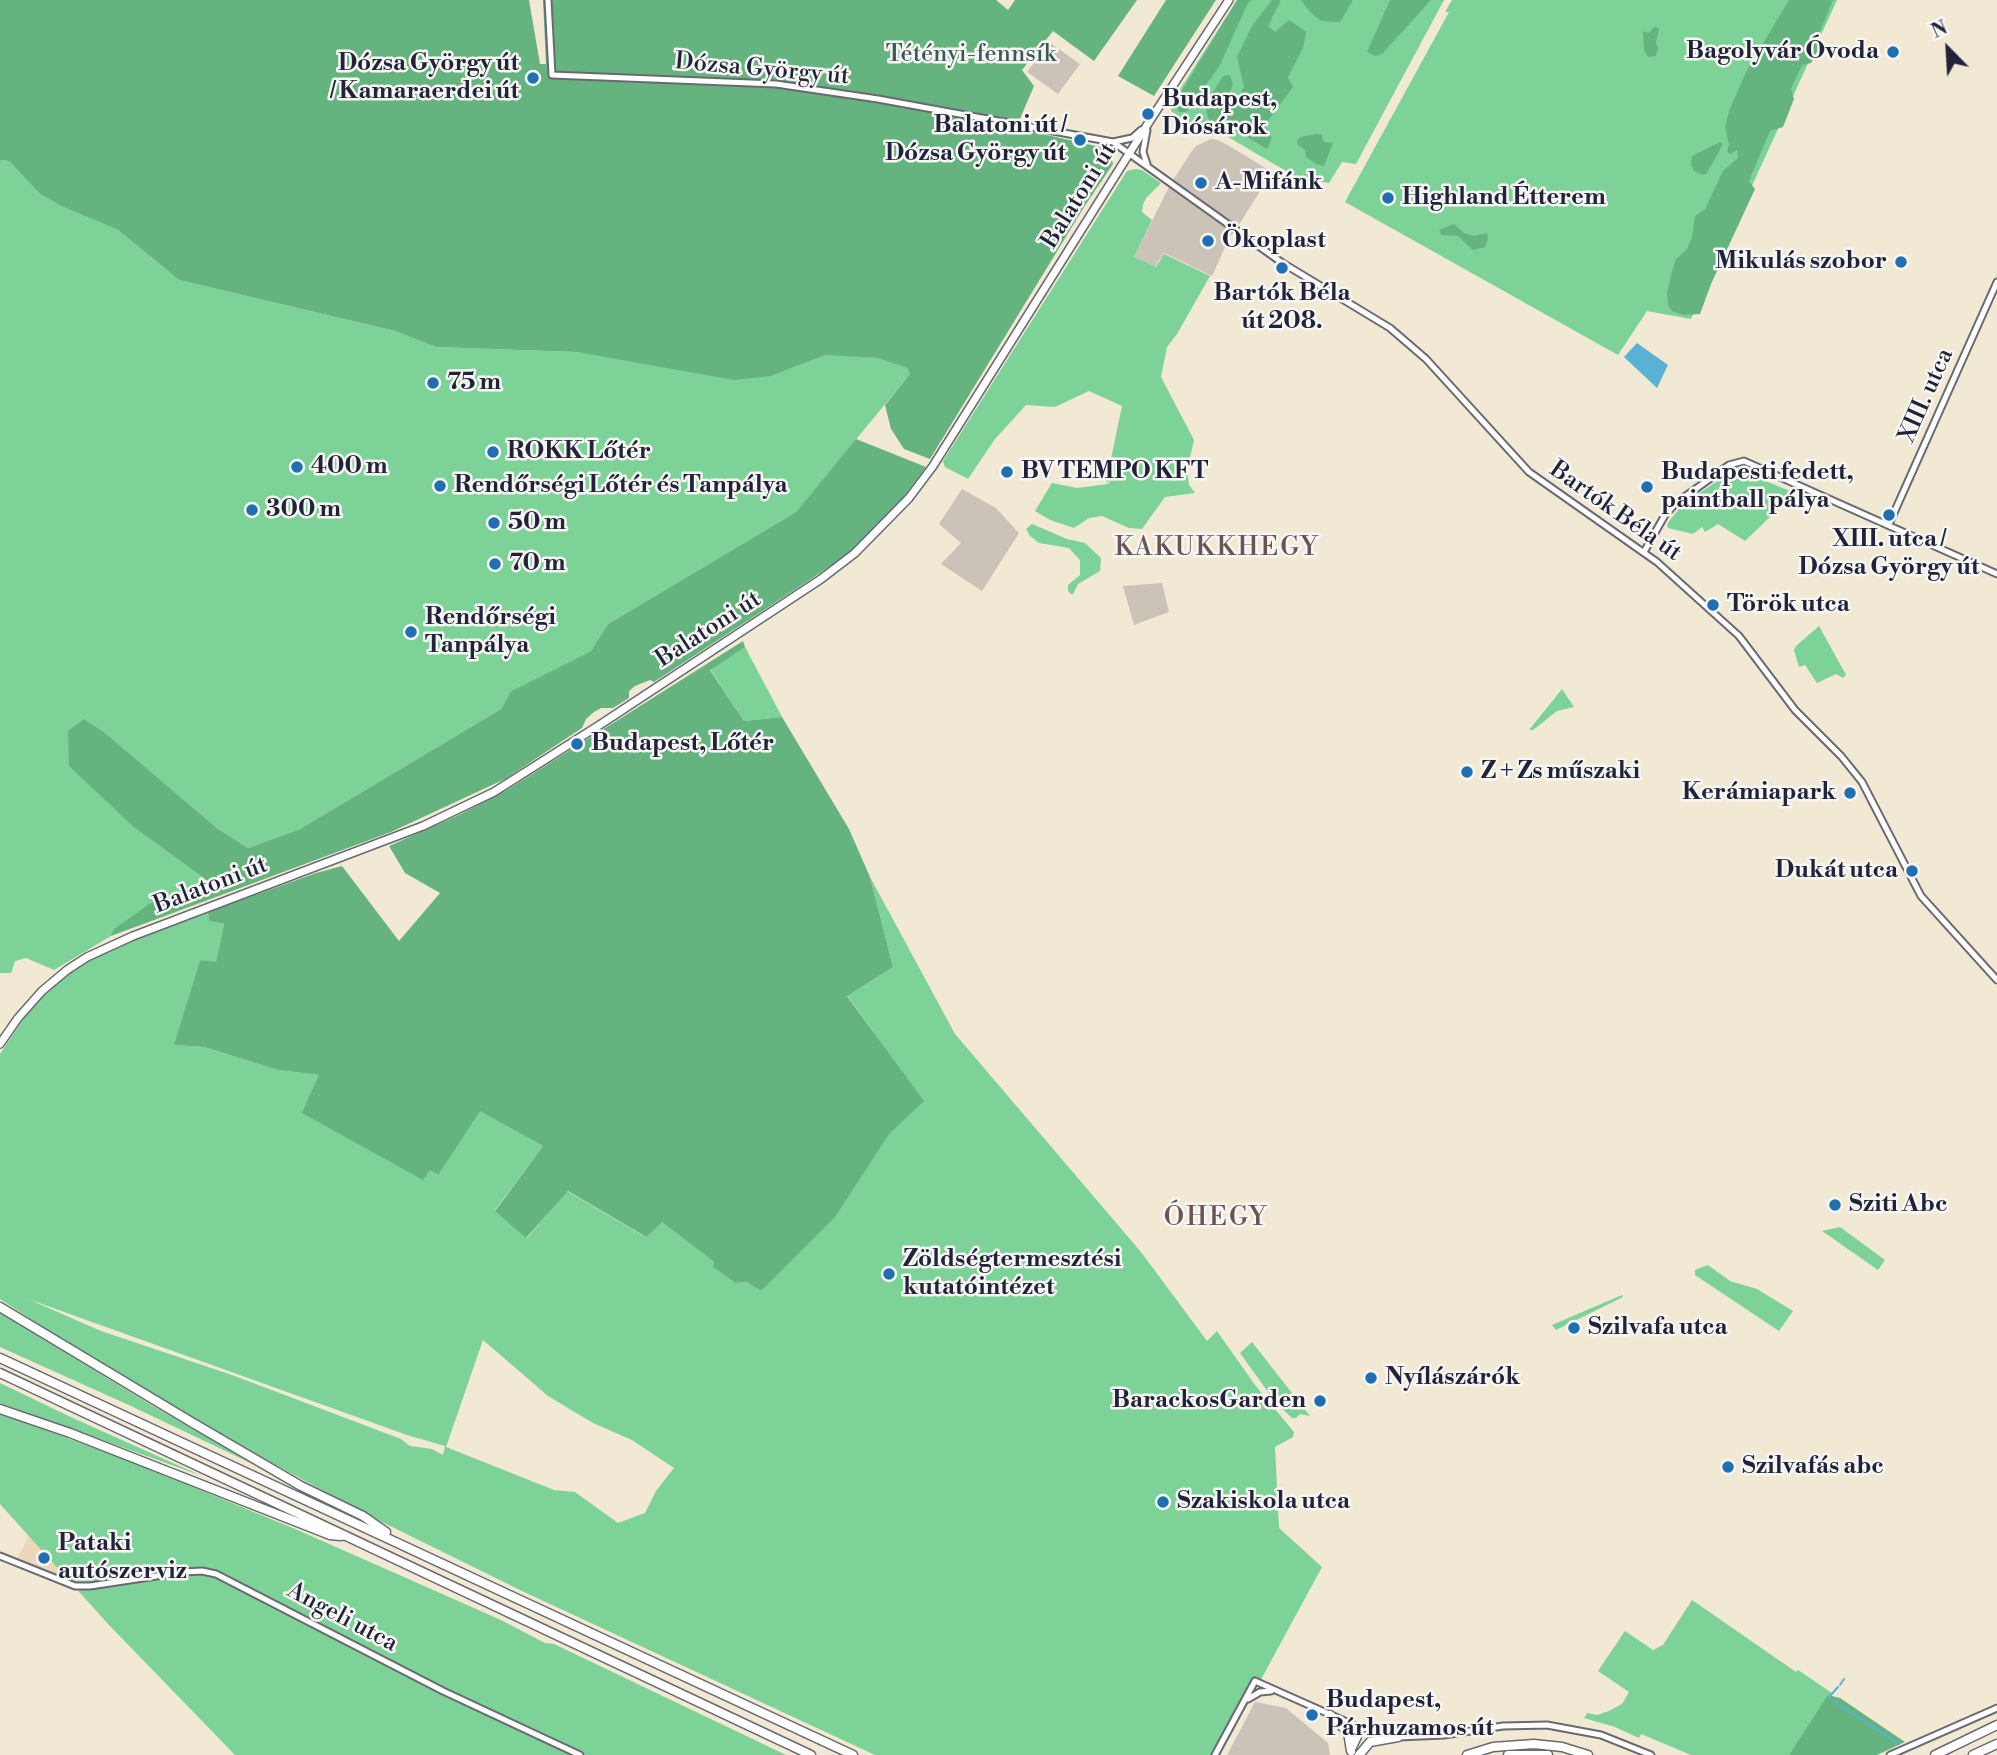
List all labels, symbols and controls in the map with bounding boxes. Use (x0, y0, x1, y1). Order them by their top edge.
north arrow (1913, 14, 1983, 84)
text: N (1928, 16, 1951, 44)
place label: Bagolyvár Óvoda (1686, 38, 1879, 66)
park label: Tétényi-fennsík (886, 41, 1056, 69)
marker: Bagolyvár Óvoda (1885, 44, 1901, 60)
street label: Dózsa György út (674, 48, 850, 92)
place label: Dózsa György út / Kamaraerdei út (330, 50, 519, 106)
marker: Dózsa György út / Kamaraerdei út (525, 70, 541, 86)
place label: Budapest, Diósárok (1162, 86, 1277, 142)
marker: Budapest, Diósárok (1140, 106, 1156, 122)
place label: Balatoni út / Dózsa György út (885, 112, 1066, 168)
marker: Balatoni út / Dózsa György út (1072, 132, 1088, 148)
street label: Balatoni út (1036, 138, 1124, 254)
place label: A-Mifánk (1215, 169, 1323, 197)
marker: A-Mifánk (1193, 175, 1209, 191)
place label: Highland Étterem (1402, 184, 1606, 212)
marker: Highland Étterem (1380, 190, 1396, 206)
place label: Ökoplast (1222, 227, 1326, 255)
marker: Ökoplast (1200, 233, 1216, 249)
place label: Mikulás szobor (1715, 248, 1887, 276)
marker: Mikulás szobor (1893, 254, 1909, 270)
marker: Bartók Béla út 208. (1274, 260, 1290, 276)
place label: Bartók Béla út 208. (1213, 280, 1351, 336)
street label: XIII. utca (1894, 344, 1960, 448)
place label: 75 m (447, 369, 501, 397)
marker: 75 m (425, 375, 441, 391)
place label: ROKK Lőtér (507, 438, 651, 466)
marker: ROKK Lőtér (485, 444, 501, 460)
place label: 400 m (311, 453, 388, 481)
street label: Bartók Béla út (1543, 456, 1687, 568)
place label: BV TEMPO KFT (1021, 458, 1208, 486)
marker: 400 m (289, 459, 305, 475)
place label: Budapesti fedett, paintball pálya (1661, 459, 1854, 515)
marker: BV TEMPO KFT (999, 464, 1015, 480)
place label: Rendőrségi Lőtér és Tanpálya (454, 472, 788, 500)
marker: Rendőrségi Lőtér és Tanpálya (432, 478, 448, 494)
marker: Budapesti fedett, paintball pálya (1639, 479, 1655, 495)
place label: 300 m (266, 496, 341, 524)
marker: 300 m (244, 502, 260, 518)
marker: XIII. utca / Dózsa György út (1881, 507, 1897, 523)
place label: 50 m (508, 509, 566, 537)
marker: 50 m (486, 515, 502, 531)
place label: XIII. utca / Dózsa György út (1798, 526, 1980, 582)
district label: KAKUKKHEGY (1116, 533, 1318, 565)
place label: 70 m (509, 550, 566, 578)
marker: 70 m (487, 556, 503, 572)
street label: Balatoni út (651, 585, 767, 675)
place label: Török utca (1727, 591, 1850, 619)
marker: Török utca (1705, 597, 1721, 613)
place label: Rendőrségi Tanpálya (425, 604, 556, 660)
marker: Rendőrségi Tanpálya (403, 624, 419, 640)
place label: Budapest, Lőtér (591, 730, 774, 758)
marker: Budapest, Lőtér (569, 736, 585, 752)
place label: Z + Zs műszaki (1481, 758, 1640, 786)
marker: Z + Zs műszaki (1459, 764, 1475, 780)
place label: Kerámiapark (1682, 779, 1836, 807)
marker: Kerámiapark (1842, 785, 1858, 801)
street label: Balatoni út (150, 851, 272, 921)
place label: Dukát utca (1775, 857, 1898, 885)
marker: Dukát utca (1904, 863, 1920, 879)
place label: Sziti Abc (1849, 1191, 1947, 1219)
marker: Sziti Abc (1827, 1197, 1843, 1213)
district label: ÓHEGY (1164, 1203, 1268, 1235)
place label: Zöldségtermesztési kutatóintézet (903, 1246, 1122, 1302)
marker: Zöldségtermesztési kutatóintézet (881, 1266, 897, 1282)
place label: Szilvafa utca (1588, 1314, 1728, 1342)
marker: Szilvafa utca (1566, 1320, 1582, 1336)
place label: Nyílászárók (1385, 1364, 1520, 1392)
marker: Nyílászárók (1363, 1370, 1379, 1386)
place label: BarackosGarden (1112, 1387, 1306, 1415)
marker: BarackosGarden (1312, 1393, 1328, 1409)
place label: Szilvafás abc (1742, 1453, 1884, 1481)
marker: Szilvafás abc (1720, 1459, 1736, 1475)
place label: Szakiskola utca (1177, 1488, 1350, 1516)
marker: Szakiskola utca (1155, 1494, 1171, 1510)
place label: Pataki autószerviz (58, 1530, 187, 1586)
marker: Pataki autószerviz (36, 1550, 52, 1566)
street label: Angeli utca (282, 1577, 402, 1659)
place label: Budapest, Párhuzamos út (1326, 1687, 1494, 1743)
marker: Budapest, Párhuzamos út (1304, 1707, 1320, 1723)

